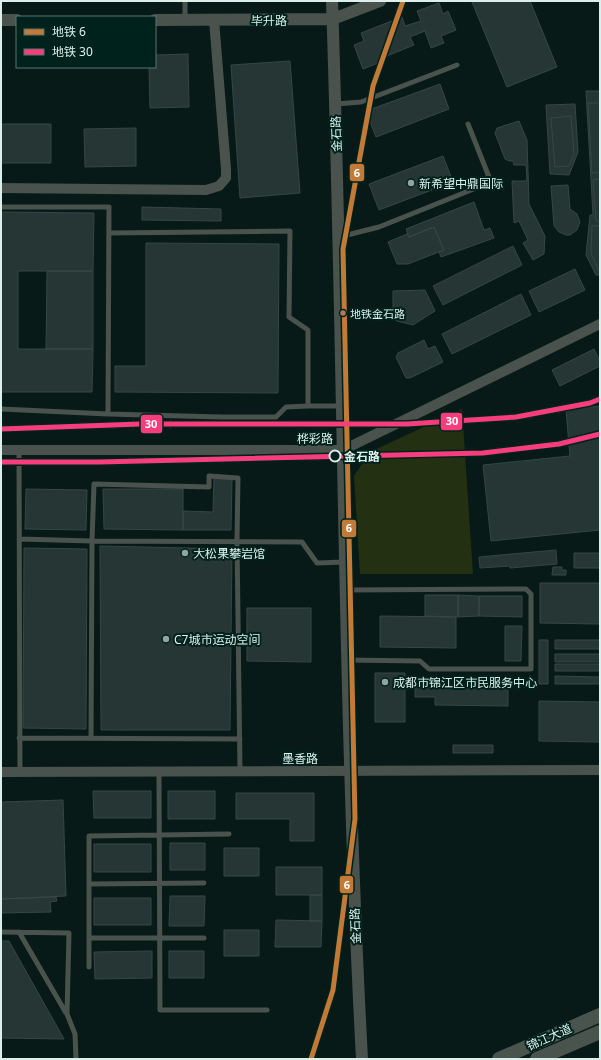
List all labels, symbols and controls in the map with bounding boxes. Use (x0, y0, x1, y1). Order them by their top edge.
street label: 毕升路 (251, 12, 287, 29)
legend (16, 16, 156, 68)
text: 地铁 6 (52, 23, 86, 40)
text: 地铁 30 (52, 43, 93, 60)
street label: 金石路 (327, 116, 345, 152)
line badge: 6 (349, 163, 365, 182)
text: 6 (354, 165, 360, 180)
place label: 新希望中鼎国际 (419, 175, 503, 192)
marker: 新希望中鼎国际 (406, 178, 416, 188)
place label: 地铁金石路 (350, 306, 405, 321)
marker: 地铁金石路 (338, 308, 348, 318)
line badge: 30 (440, 412, 463, 431)
text: 30 (446, 413, 458, 428)
line badge: 30 (140, 414, 163, 434)
text: 30 (145, 416, 157, 431)
street label: 桦彩路 (297, 430, 333, 447)
place label: 金石路 (344, 448, 380, 465)
marker: 金石路 (328, 449, 342, 463)
line badge: 6 (341, 519, 357, 538)
text: 6 (346, 520, 352, 535)
place label: 大松果攀岩馆 (193, 545, 265, 562)
marker: 大松果攀岩馆 (180, 548, 190, 558)
place label: C7城市运动空间 (174, 631, 260, 648)
marker: C7城市运动空间 (161, 634, 171, 644)
place label: 成都市锦江区市民服务中心 (393, 674, 537, 691)
marker: 成都市锦江区市民服务中心 (380, 677, 390, 687)
street label: 墨香路 (282, 750, 318, 767)
line badge: 6 (339, 875, 354, 894)
text: 6 (344, 877, 350, 892)
street label: 金石路 (346, 908, 364, 944)
street label: 锦江大道 (524, 1019, 574, 1055)

